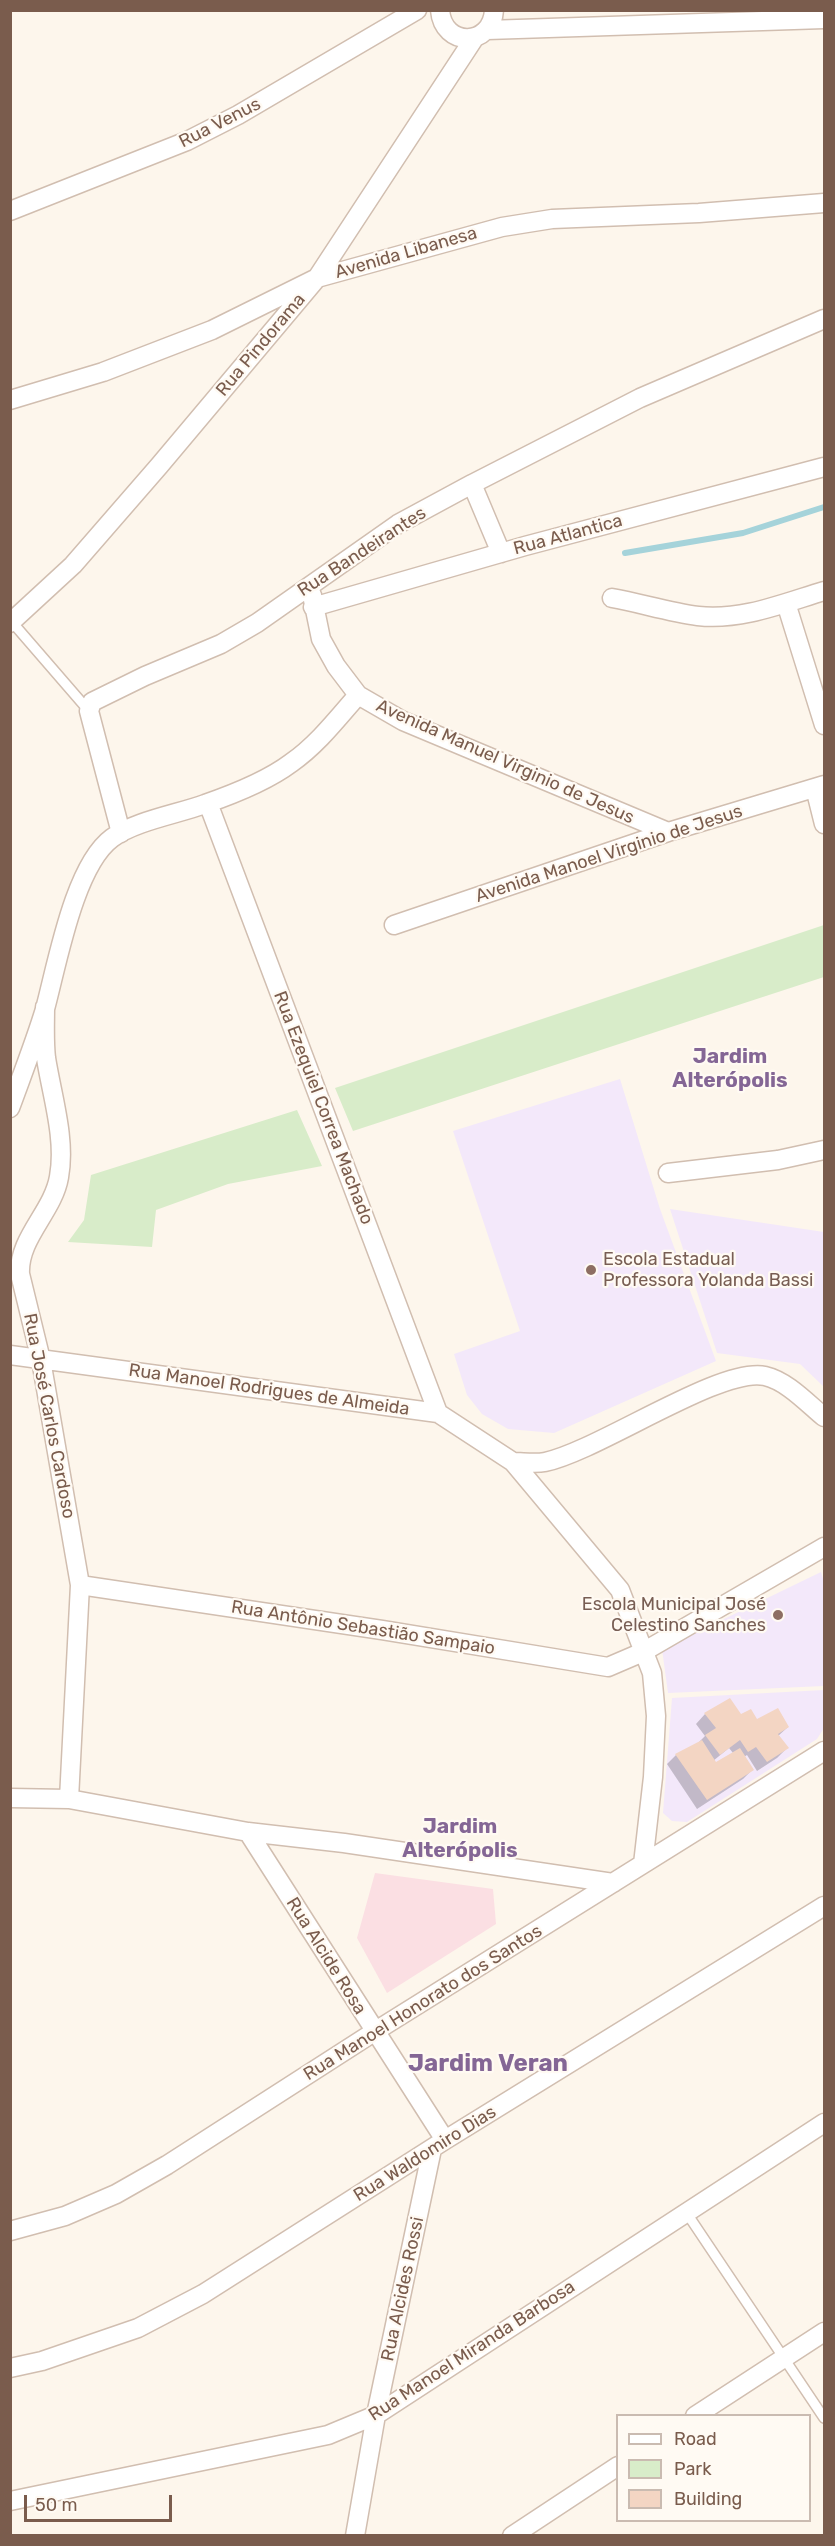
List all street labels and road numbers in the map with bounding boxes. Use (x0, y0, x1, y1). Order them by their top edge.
street label: Rua Venus (176, 93, 264, 153)
street label: Avenida Libanesa (332, 222, 480, 284)
street label: Rua Pindorama (212, 289, 310, 401)
street label: Rua Bandeirantes (294, 502, 430, 602)
street label: Rua Atlantica (511, 510, 625, 560)
street label: Avenida Manuel Virginio de Jesus (373, 695, 637, 829)
street label: Avenida Manoel Virginio de Jesus (473, 801, 745, 907)
street label: Rua Ezequiel Correa Machado (268, 988, 378, 1228)
street label: Rua José Carlos Cardoso (18, 1312, 80, 1520)
street label: Rua Manoel Rodrigues de Almeida (127, 1360, 411, 1420)
street label: Rua Antônio Sebastião Sampaio (230, 1596, 496, 1660)
street label: Rua Alcide Rosa (281, 1893, 371, 2019)
street label: Rua Manoel Honorato dos Santos (300, 1920, 546, 2086)
street label: Rua Waldomiro Dias (350, 2101, 500, 2207)
street label: Rua Alcides Rossi (377, 2215, 429, 2363)
street label: Rua Manoel Miranda Barbosa (365, 2276, 579, 2426)

